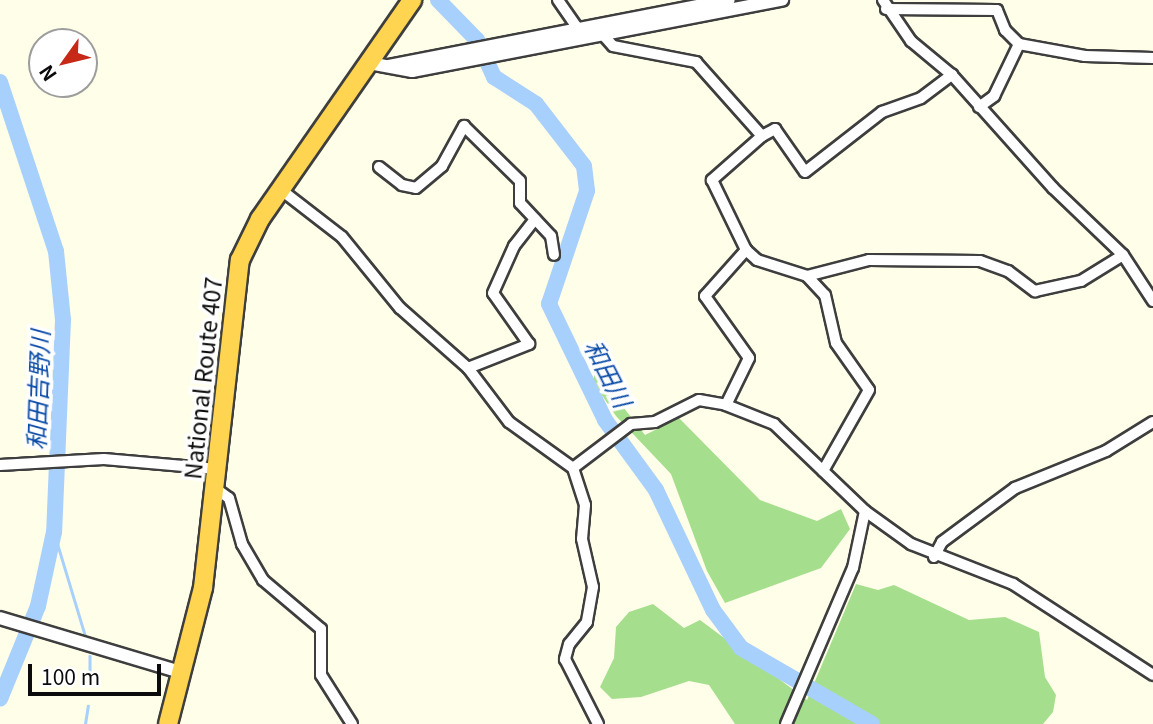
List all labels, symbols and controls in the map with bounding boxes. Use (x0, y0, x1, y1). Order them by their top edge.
north arrow (28, 28, 98, 98)
text: N (32, 60, 62, 87)
street label: National Route 407 (178, 275, 226, 481)
water label: 和田吉野川 (21, 330, 53, 450)
water label: 和田川 (580, 334, 638, 412)
scale bar (32, 650, 164, 694)
text: 100 m (41, 661, 100, 691)

